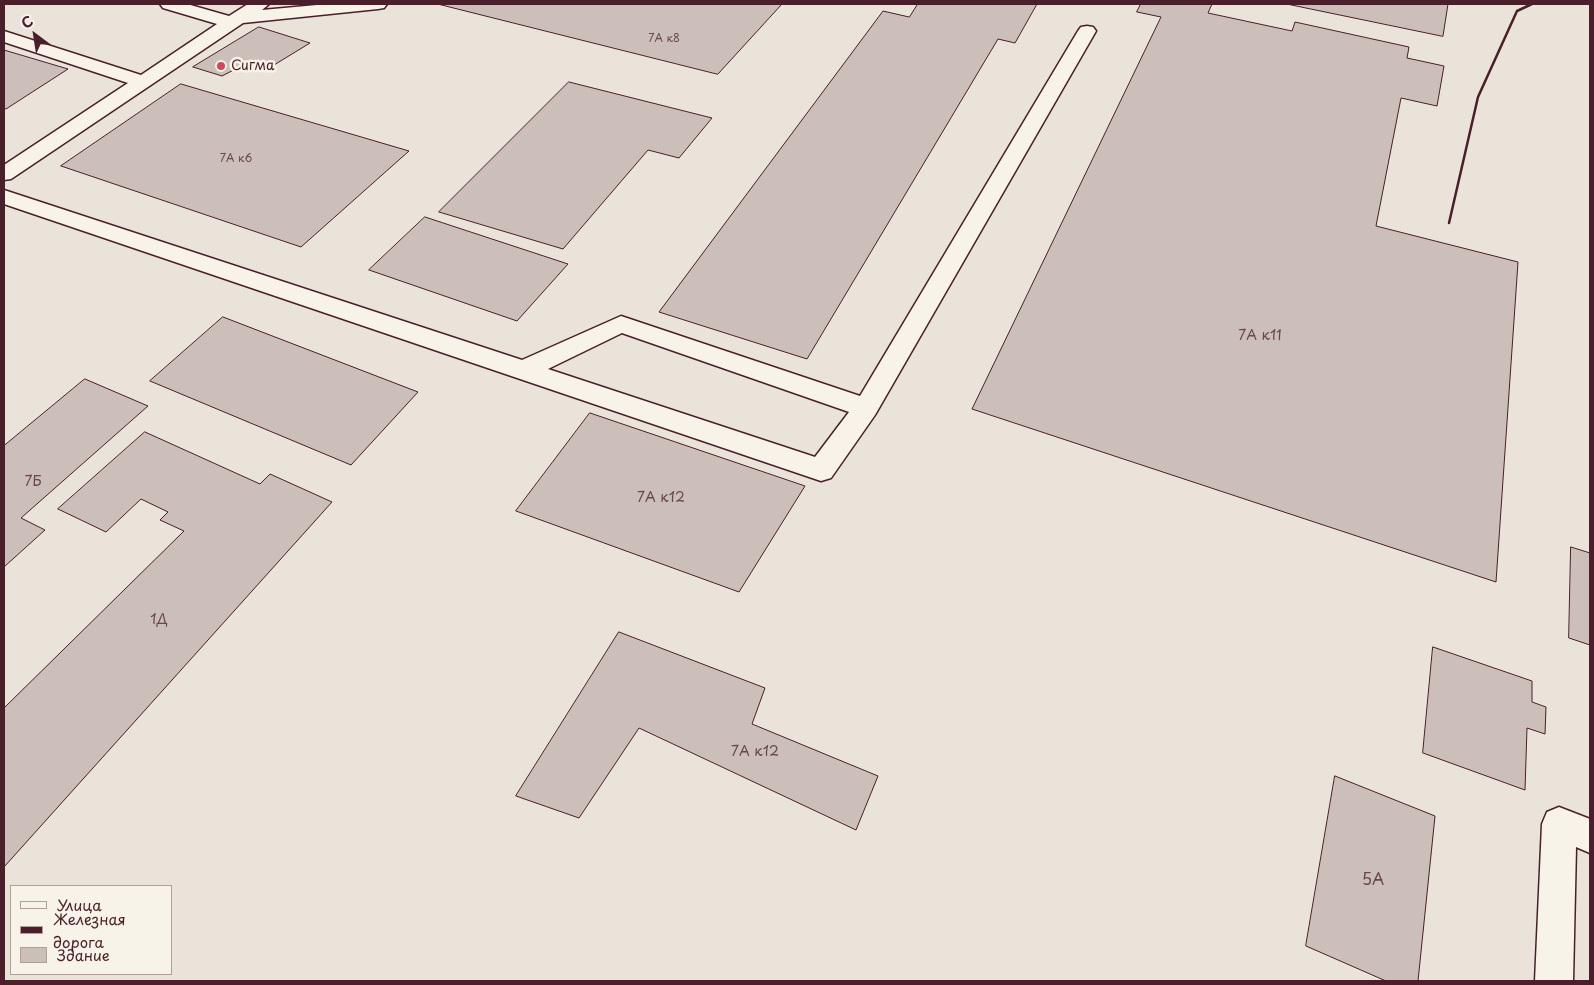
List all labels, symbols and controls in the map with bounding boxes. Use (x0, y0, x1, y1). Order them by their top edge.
north arrow (10, 10, 60, 60)
text: С (17, 10, 37, 33)
house number: 7А к8 (648, 32, 680, 46)
place label: Сигма (231, 58, 275, 74)
marker: Сигма (215, 60, 227, 72)
house number: 7А к6 (220, 152, 252, 166)
house number: 7А к11 (1238, 328, 1282, 344)
house number: 7Б (24, 474, 42, 490)
house number: 7А к12 (637, 490, 685, 506)
house number: 1Д (150, 612, 168, 628)
house number: 7А к12 (731, 744, 779, 760)
house number: 5А (1362, 871, 1384, 891)
legend (10, 885, 172, 975)
text: Улица (57, 893, 102, 916)
text: Железная дорога (53, 907, 126, 953)
text: Здание (57, 943, 110, 966)

